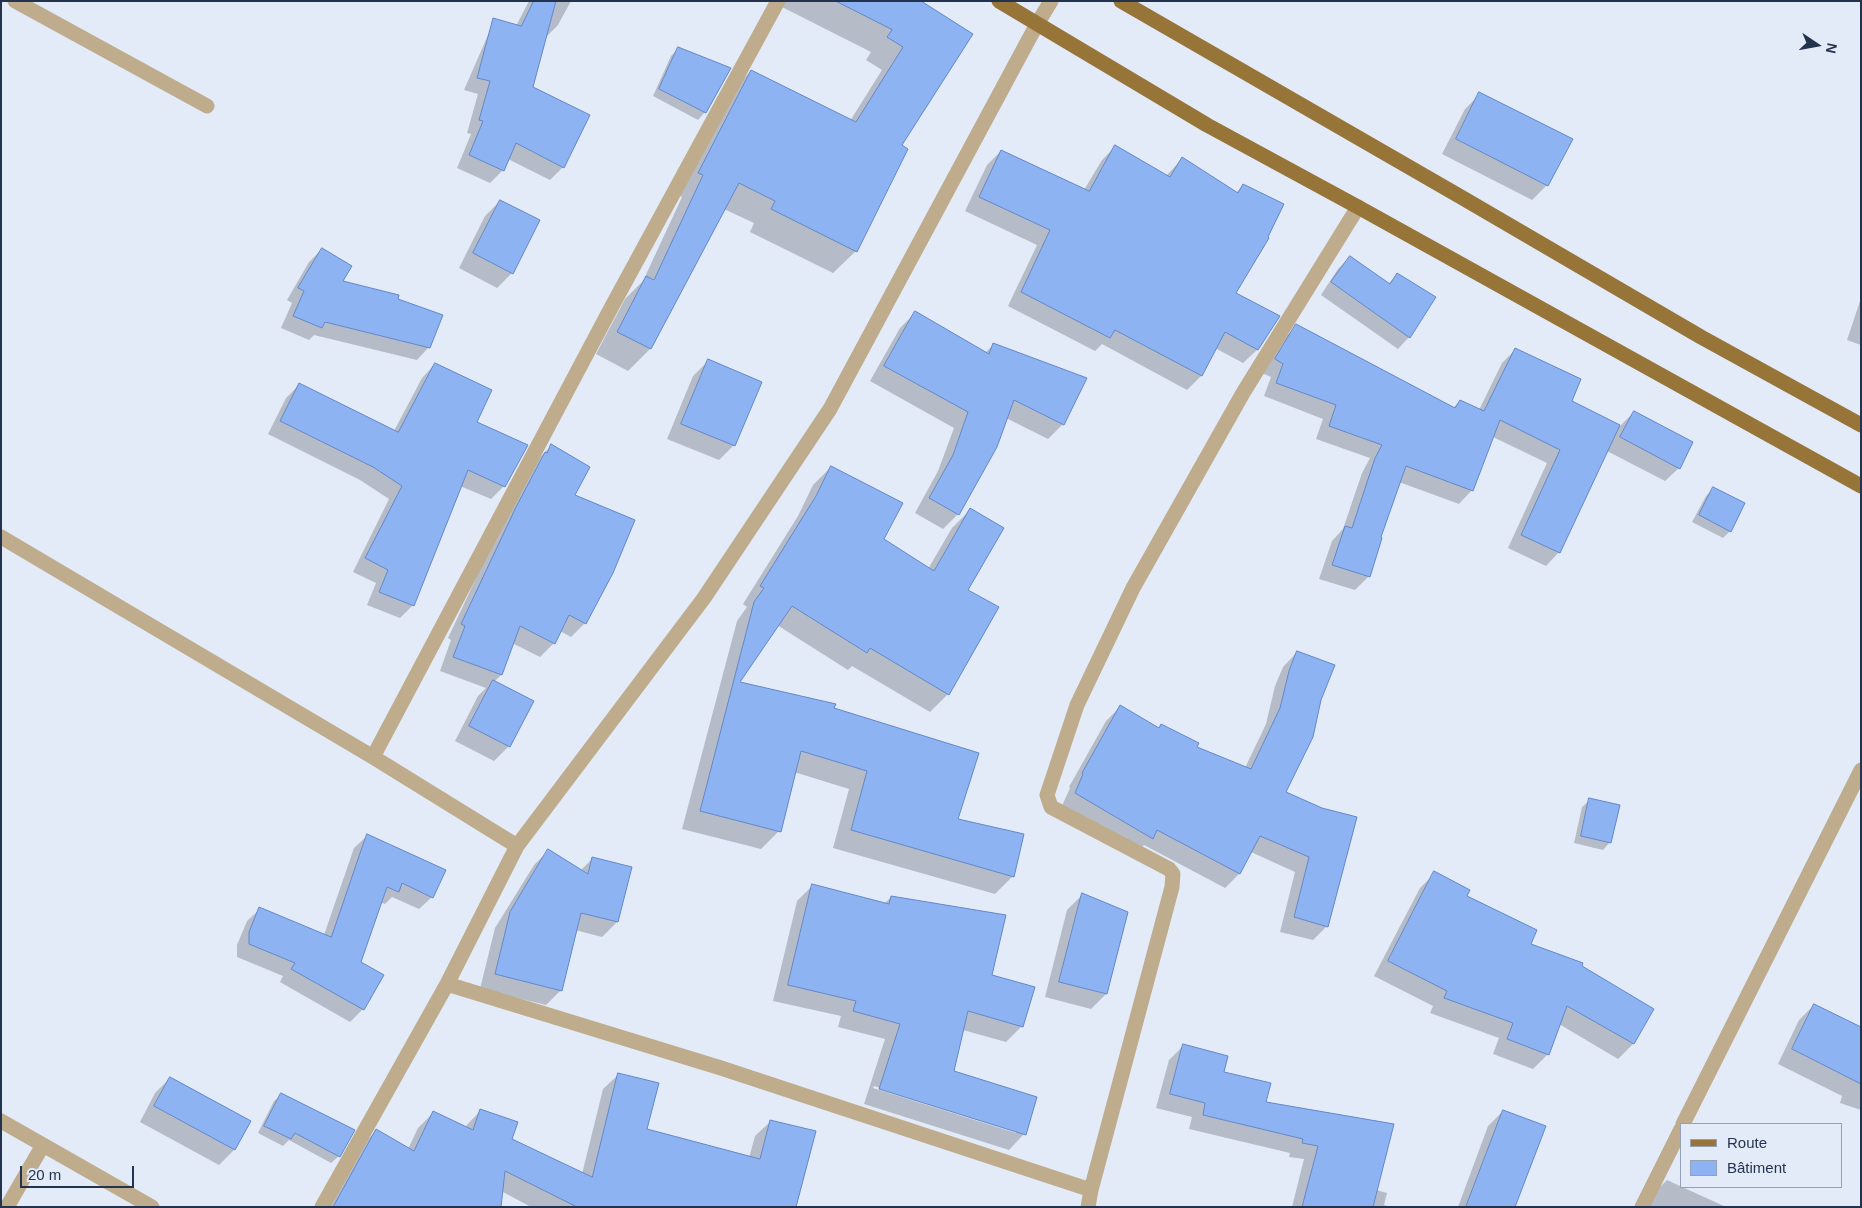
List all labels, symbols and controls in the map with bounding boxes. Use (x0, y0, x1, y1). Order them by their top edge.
north arrow (1792, 20, 1842, 70)
text: N (1823, 42, 1841, 55)
legend (1680, 1123, 1842, 1188)
text: Route (1727, 1134, 1767, 1151)
scale bar (22, 1156, 136, 1188)
text: Bâtiment (1727, 1159, 1786, 1176)
text: 20 m (28, 1166, 61, 1183)

